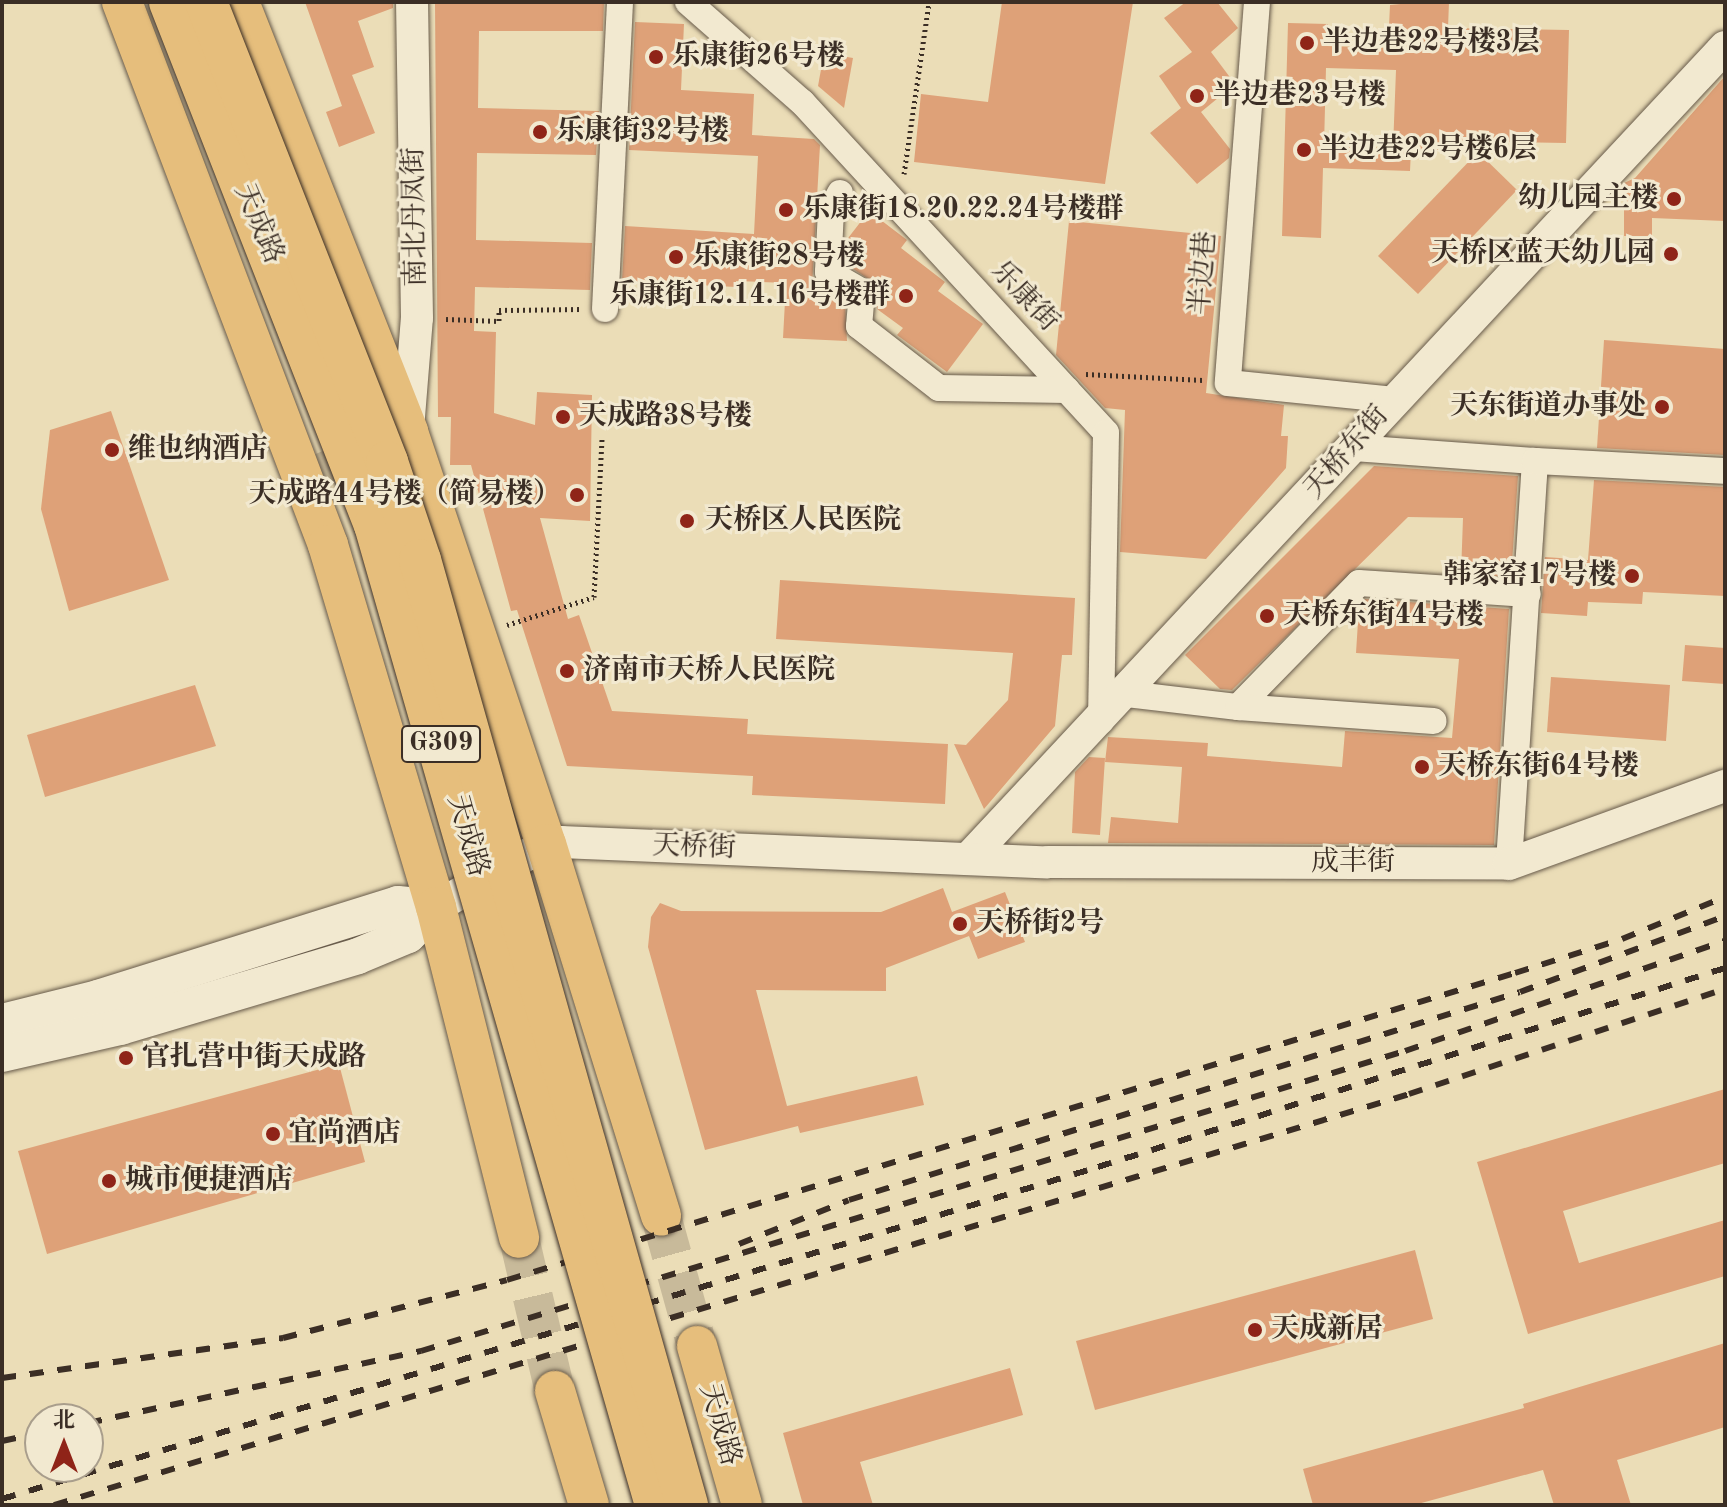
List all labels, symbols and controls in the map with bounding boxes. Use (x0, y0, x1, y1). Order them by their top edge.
place label: 半边巷22号楼3层 (1323, 26, 1540, 60)
marker: 半边巷22号楼3层 (1298, 34, 1316, 52)
place label: 乐康街26号楼 (672, 40, 844, 74)
marker: 乐康街26号楼 (647, 48, 665, 66)
place label: 半边巷23号楼 (1213, 79, 1385, 113)
marker: 半边巷23号楼 (1188, 87, 1206, 105)
place label: 乐康街32号楼 (556, 115, 728, 149)
marker: 乐康街32号楼 (531, 123, 549, 141)
place label: 半边巷22号楼6层 (1320, 133, 1537, 167)
marker: 半边巷22号楼6层 (1295, 141, 1313, 159)
street label: 南北丹凤街 (398, 147, 434, 287)
street label: 天成路 (226, 179, 290, 269)
place label: 幼儿园主楼 (1518, 182, 1658, 216)
marker: 幼儿园主楼 (1665, 190, 1683, 208)
place label: 乐康街18.20.22.24号楼群 (802, 193, 1123, 227)
marker: 乐康街18.20.22.24号楼群 (777, 201, 795, 219)
street label: 半边巷 (1184, 230, 1224, 316)
place label: 天桥区蓝天幼儿园 (1431, 237, 1655, 271)
place label: 乐康街28号楼 (692, 240, 864, 274)
marker: 天桥区蓝天幼儿园 (1662, 245, 1680, 263)
marker: 乐康街28号楼 (667, 248, 685, 266)
street label: 乐康街 (983, 255, 1065, 339)
place label: 乐康街12.14.16号楼群 (609, 279, 890, 313)
marker: 乐康街12.14.16号楼群 (897, 287, 915, 305)
place label: 天东街道办事处 (1450, 390, 1646, 424)
marker: 天东街道办事处 (1653, 398, 1671, 416)
place label: 天成路38号楼 (579, 400, 751, 434)
street label: 天桥东街 (1298, 400, 1396, 506)
marker: 天成路38号楼 (554, 408, 572, 426)
place label: 维也纳酒店 (128, 433, 268, 467)
marker: 维也纳酒店 (103, 441, 121, 459)
place label: 天成路44号楼（简易楼） (249, 478, 561, 512)
marker: 天成路44号楼（简易楼） (568, 486, 586, 504)
place label: 天桥区人民医院 (705, 504, 901, 538)
marker: 天桥区人民医院 (676, 510, 698, 532)
place label: 韩家窑17号楼 (1444, 559, 1616, 593)
marker: 韩家窑17号楼 (1623, 567, 1641, 585)
place label: 天桥东街44号楼 (1283, 599, 1483, 633)
marker: 天桥东街44号楼 (1258, 607, 1276, 625)
place label: 济南市天桥人民医院 (583, 654, 835, 688)
marker: 济南市天桥人民医院 (558, 662, 576, 680)
road number: G309 (401, 722, 481, 766)
place label: 天桥东街64号楼 (1438, 750, 1638, 784)
marker: 天桥东街64号楼 (1413, 758, 1431, 776)
street label: 天成路 (439, 791, 495, 881)
street label: 天桥街 (651, 830, 737, 866)
street label: 成丰街 (1311, 846, 1395, 880)
place label: 天桥街2号 (976, 907, 1104, 941)
marker: 天桥街2号 (951, 915, 969, 933)
place label: 官扎营中街天成路 (142, 1041, 366, 1075)
marker: 官扎营中街天成路 (117, 1049, 135, 1067)
place label: 宜尚酒店 (289, 1117, 401, 1151)
marker: 宜尚酒店 (264, 1125, 282, 1143)
place label: 城市便捷酒店 (125, 1164, 293, 1198)
marker: 城市便捷酒店 (100, 1172, 118, 1190)
place label: 天成新居 (1271, 1313, 1383, 1347)
marker: 天成新居 (1246, 1321, 1264, 1339)
street label: 天成路 (691, 1380, 747, 1470)
north arrow (24, 1403, 104, 1483)
text: 北 (53, 1410, 75, 1432)

